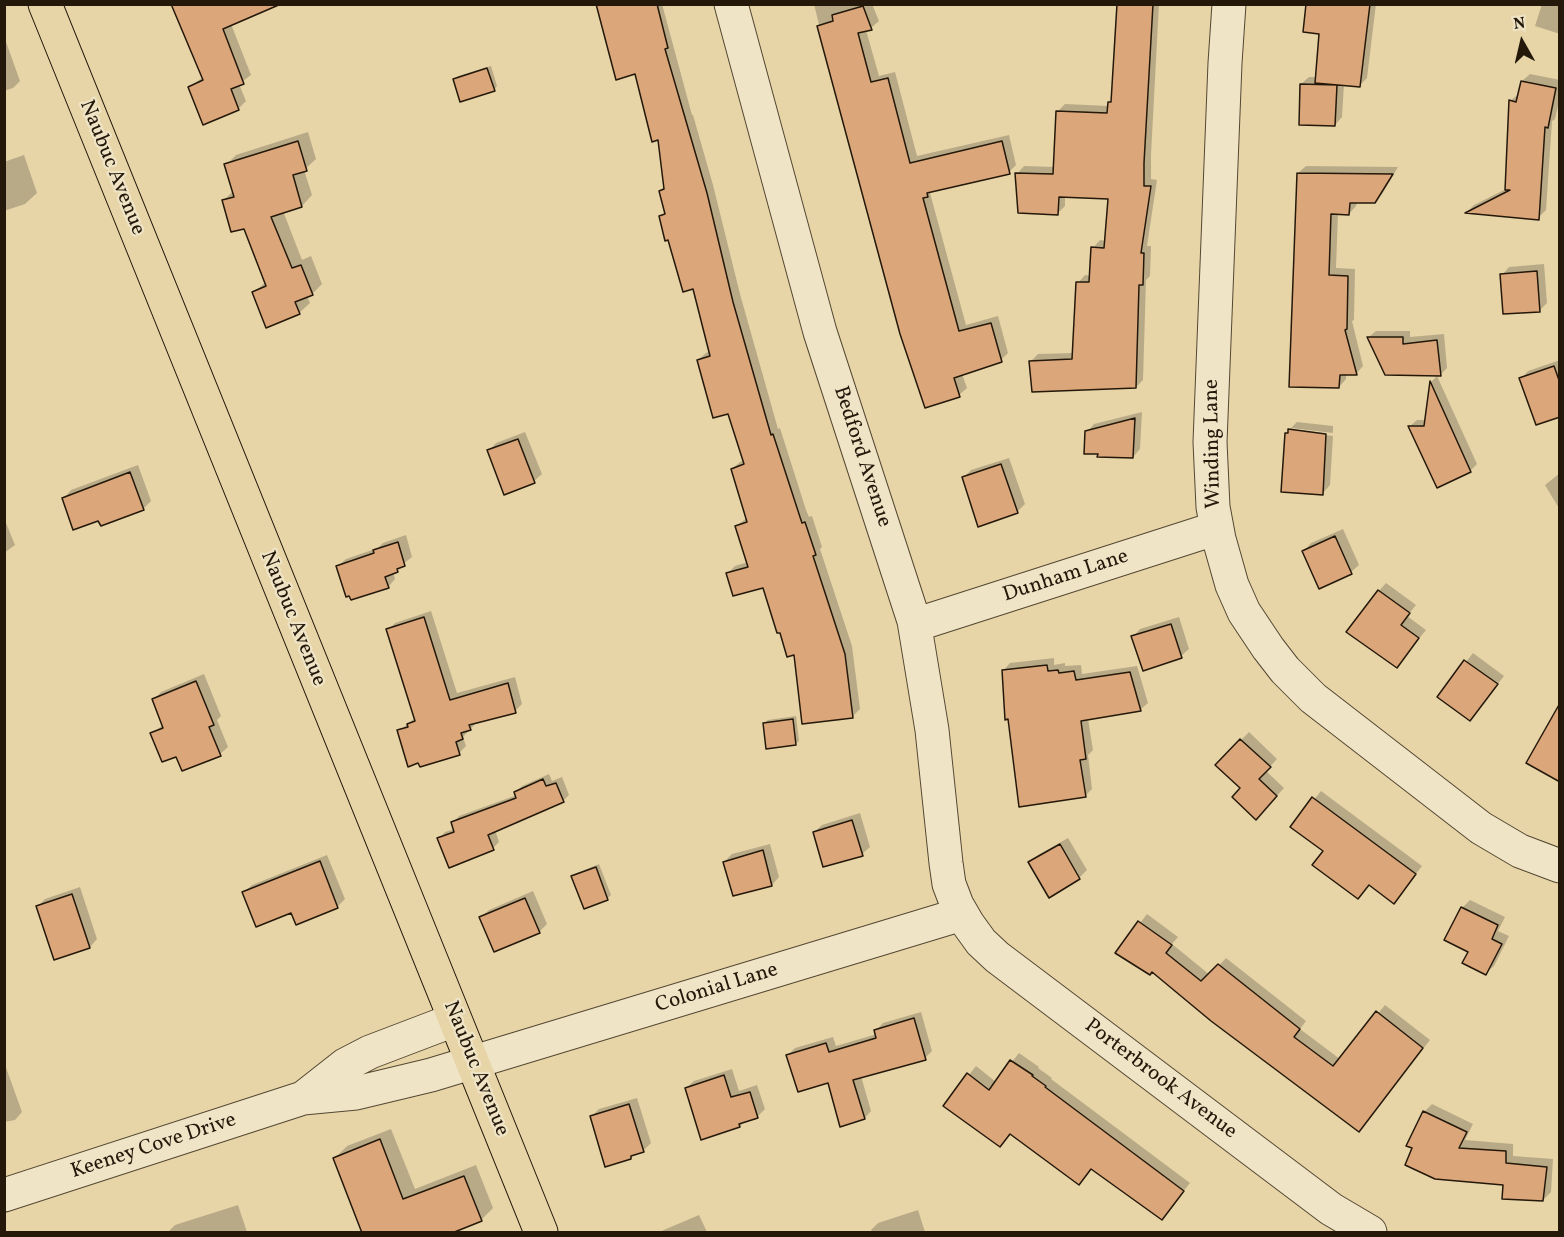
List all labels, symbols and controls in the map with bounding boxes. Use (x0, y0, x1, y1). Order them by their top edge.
north arrow (1492, 12, 1552, 72)
text: N (1512, 12, 1527, 36)
street label: Naubuc Avenue (72, 97, 150, 239)
street label: Winding Lane (1200, 379, 1228, 509)
street label: Bedford Avenue (826, 383, 896, 531)
street label: Dunham Lane (1000, 545, 1132, 609)
street label: Naubuc Avenue (253, 548, 331, 690)
street label: Colonial Lane (653, 958, 781, 1020)
street label: Naubuc Avenue (436, 998, 514, 1140)
street label: Porterbrook Avenue (1079, 1014, 1241, 1146)
street label: Keeney Cove Drive (68, 1108, 240, 1186)

